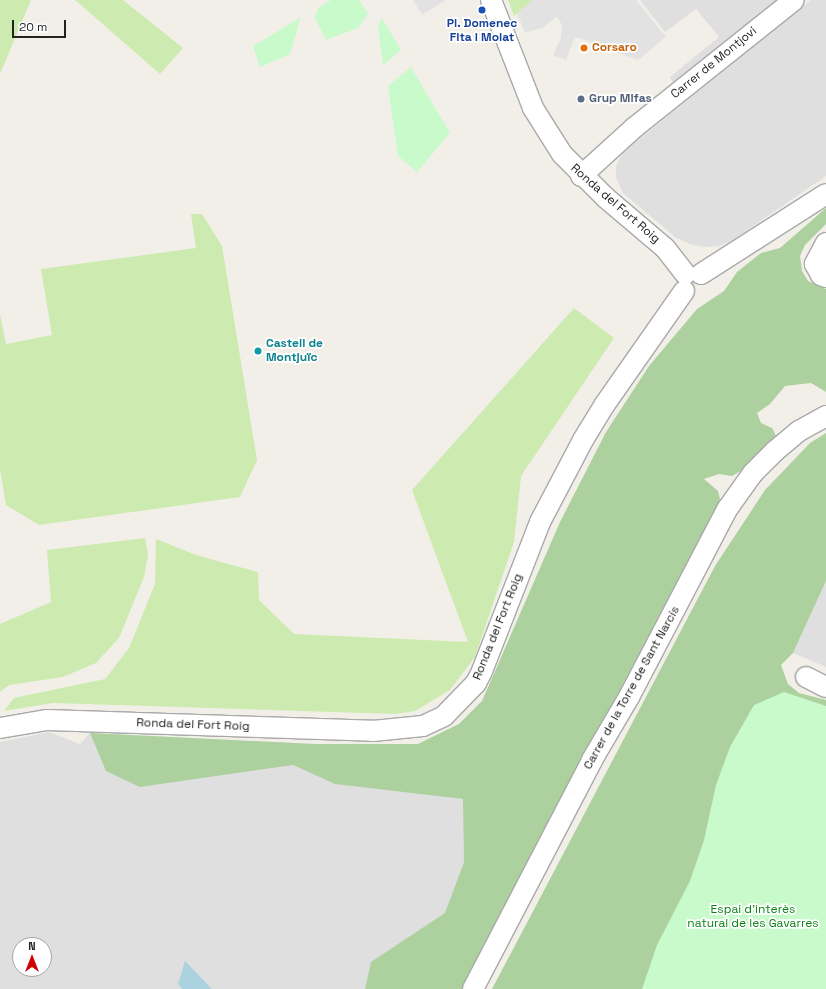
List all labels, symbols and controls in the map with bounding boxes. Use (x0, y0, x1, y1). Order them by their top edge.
marker: Pl. Domenec Fita i Molat (477, 5, 487, 15)
scale bar (14, 12, 68, 38)
place label: Pl. Domenec Fita i Molat (447, 17, 517, 45)
text: 20 m (19, 19, 47, 35)
street label: Carrer de Montjovi (668, 24, 760, 102)
place label: Corsaro (592, 41, 637, 55)
marker: Corsaro (579, 43, 589, 53)
place label: Grup Mifas (589, 92, 652, 106)
marker: Grup Mifas (576, 94, 586, 104)
street label: Ronda del Fort Roig (567, 161, 663, 247)
place label: Castell de Montjuïc (266, 337, 323, 365)
marker: Castell de Montjuïc (253, 346, 263, 356)
street label: Ronda del Fort Roig (470, 572, 526, 682)
street label: Carrer de la Torre de Sant Narcís (581, 604, 683, 772)
street label: Ronda del Fort Roig (136, 716, 250, 734)
park label: Espai d'interès natural de les Gavarres (687, 903, 819, 931)
north arrow (12, 937, 52, 977)
text: N (28, 939, 36, 953)

